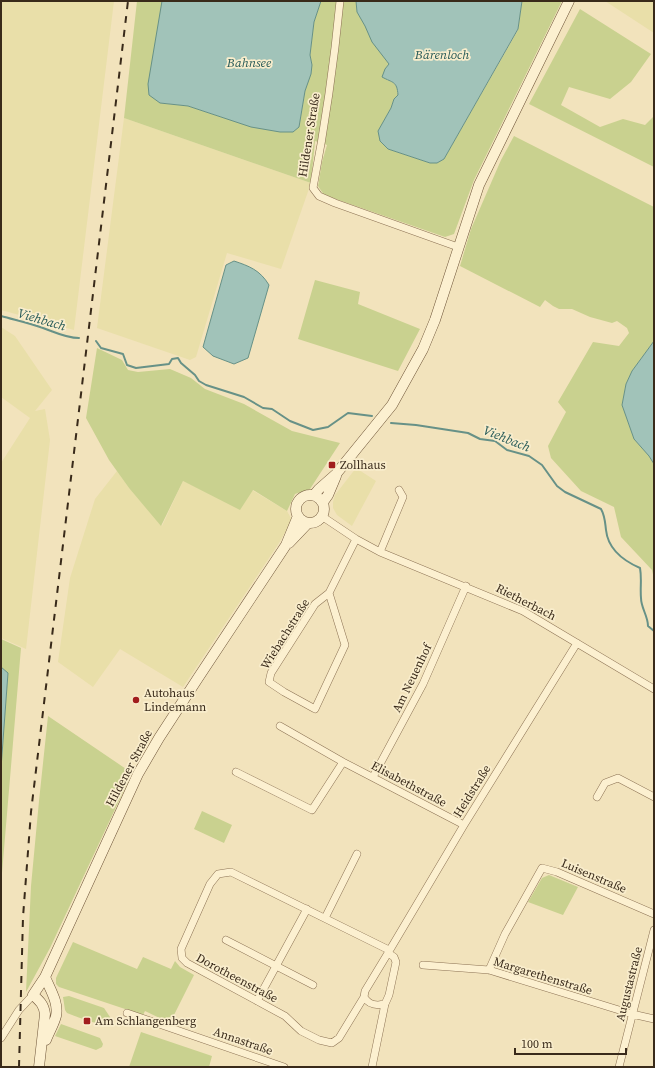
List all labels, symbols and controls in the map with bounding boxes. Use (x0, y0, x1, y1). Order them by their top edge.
water label: Bärenloch (414, 46, 469, 63)
water label: Bahnsee (226, 54, 272, 71)
street label: Hildener Straße (294, 92, 324, 178)
water label: Viehbach (16, 305, 68, 334)
water label: Viehbach (481, 421, 533, 456)
place label: Zollhaus (340, 457, 386, 473)
marker: Zollhaus (327, 460, 337, 470)
street label: Rietherbach (493, 580, 559, 624)
street label: Wiebachstraße (257, 596, 313, 672)
street label: Am Neuenhof (388, 639, 436, 715)
place label: Autohaus Lindemann (144, 685, 206, 715)
marker: Autohaus Lindemann (131, 695, 141, 705)
street label: Hildener Straße (102, 727, 156, 809)
street label: Elisabethstraße (368, 757, 450, 811)
street label: Heidstraße (450, 762, 494, 820)
street label: Luisenstraße (559, 855, 629, 897)
street label: Augustastraße (612, 945, 646, 1023)
street label: Dorotheenstraße (193, 950, 281, 1006)
street label: Margarethenstraße (492, 953, 594, 999)
place label: Am Schlangenberg (95, 1013, 196, 1029)
marker: Am Schlangenberg (82, 1016, 92, 1026)
street label: Annastraße (211, 1023, 275, 1059)
scale bar (515, 1030, 626, 1056)
text: 100 m (521, 1036, 553, 1052)

